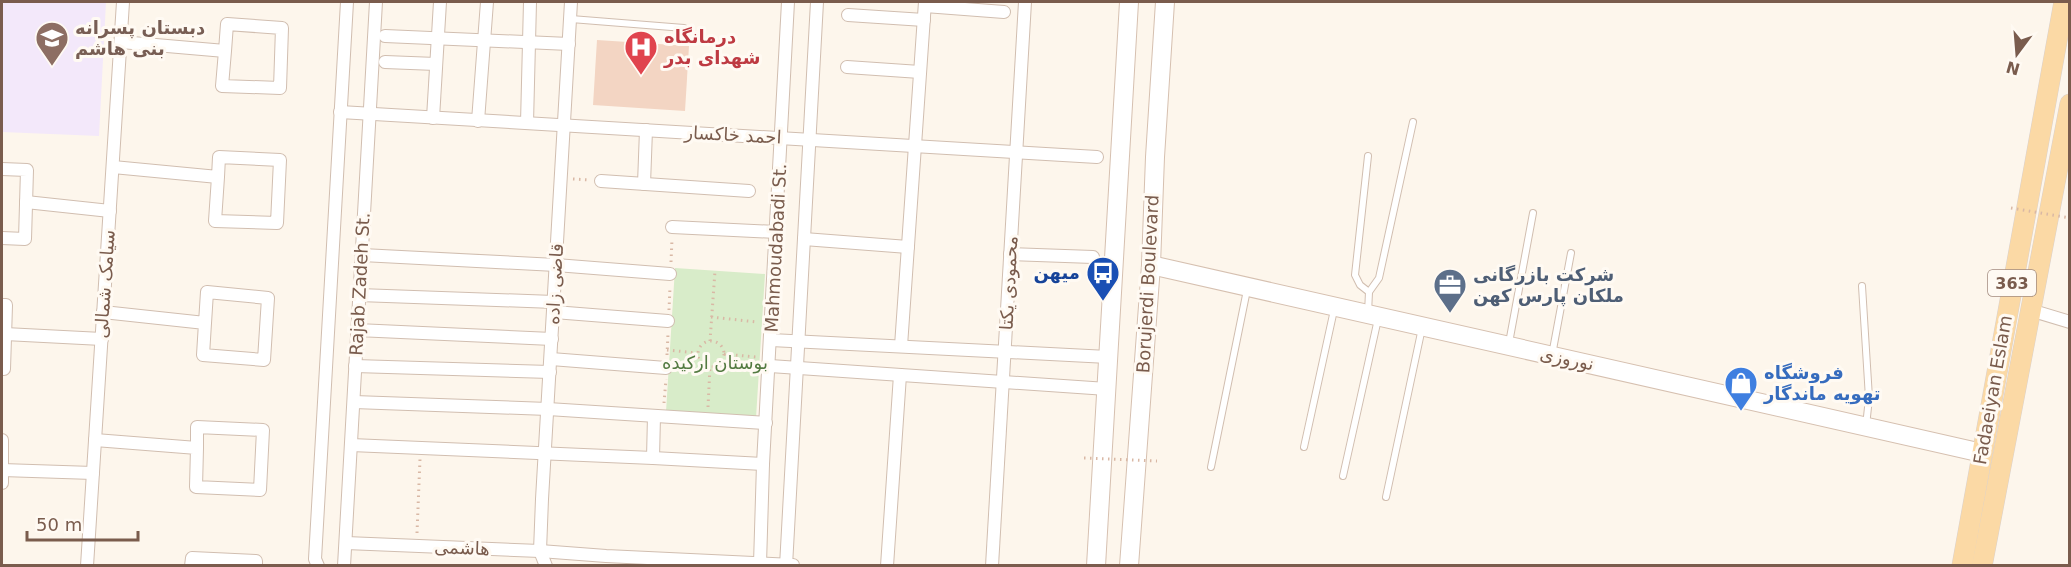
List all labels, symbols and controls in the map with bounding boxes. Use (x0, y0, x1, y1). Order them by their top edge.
place label: دبستان پسرانه بنی هاشم (75, 17, 205, 59)
school or university icon: دبستان پسرانه بنی هاشم (34, 20, 70, 67)
north arrow (1987, 24, 2047, 84)
place label: درمانگاه شهدای بدر (663, 26, 760, 69)
hospital icon: درمانگاه شهدای بدر (623, 29, 659, 76)
text: N (2004, 57, 2022, 79)
street label: احمد خاکسار (683, 121, 782, 148)
street label: Mahmoudabadi St. (761, 163, 790, 333)
street label: Borujerdi Boulevard (1132, 194, 1163, 374)
street label: Rajab Zadeh St. (345, 212, 374, 356)
street label: سیامک شمالی (90, 229, 119, 339)
street label: محمودی یکتا (996, 235, 1022, 331)
street label: قاضی زاده (542, 243, 567, 325)
bus stop icon: میهن (1085, 255, 1121, 302)
place label: میهن (1033, 262, 1080, 284)
place label: شرکت بازرگانی ملکان پارس کهن (1473, 264, 1624, 307)
office icon: شرکت بازرگانی ملکان پارس کهن (1432, 267, 1468, 314)
road number: 363 (1988, 270, 2036, 296)
street label: Fadaeiyan Eslam (1969, 314, 2016, 466)
street label: نوروزی (1538, 343, 1596, 375)
park label: بوستان ارکیده (662, 352, 768, 374)
place label: فروشگاه تهویه ماندگار (1763, 362, 1881, 405)
shop icon: فروشگاه تهویه ماندگار (1723, 365, 1759, 412)
scale bar (27, 504, 138, 542)
text: 50 m (36, 514, 82, 535)
street label: هاشمی (434, 536, 490, 559)

